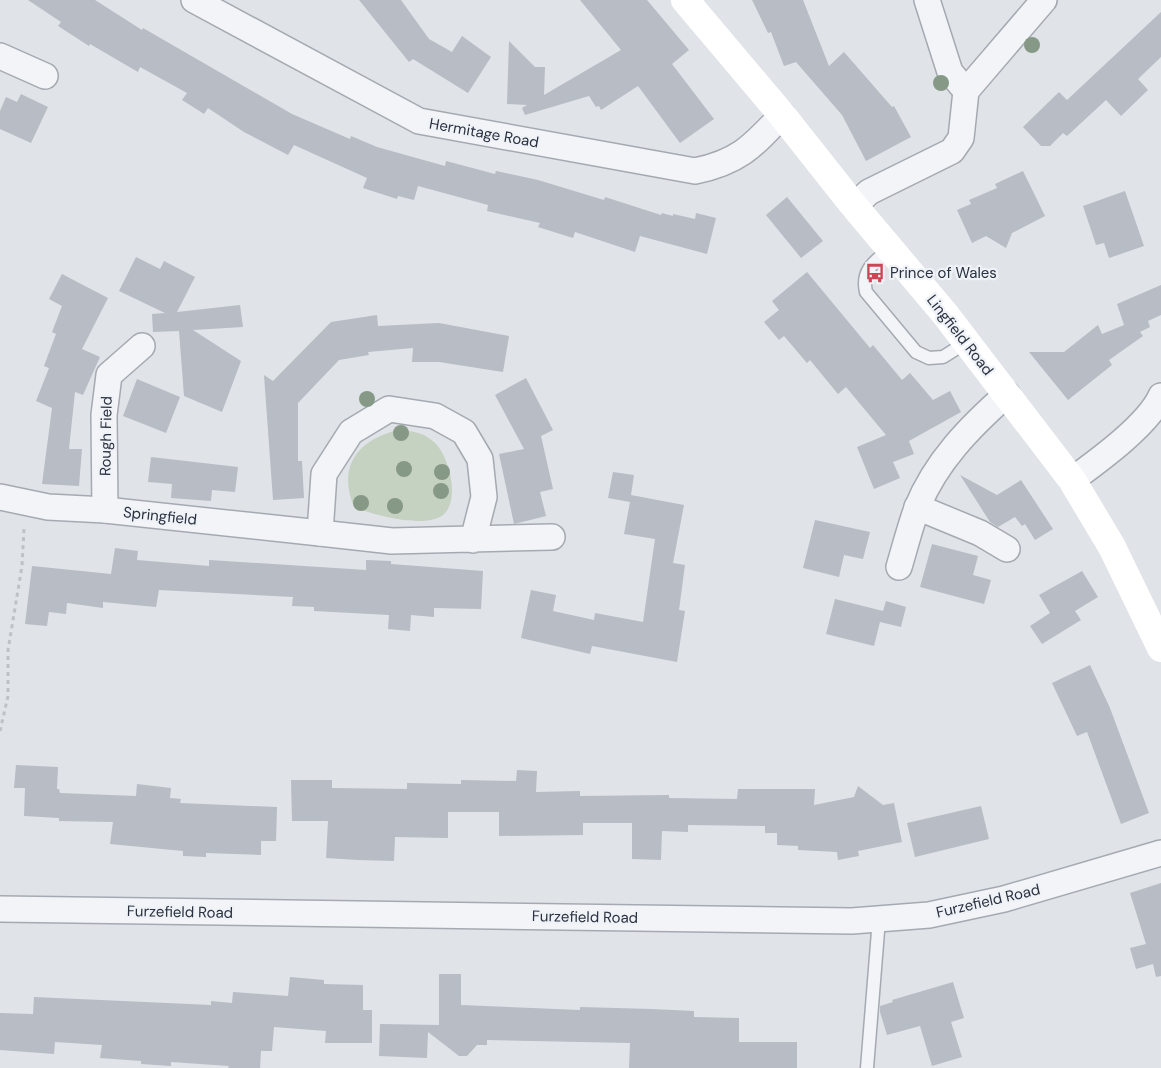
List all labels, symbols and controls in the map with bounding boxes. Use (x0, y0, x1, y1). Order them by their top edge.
street label: Hermitage Road (428, 114, 540, 152)
bus stop icon: Prince of Wales (864, 262, 886, 284)
place label: Prince of Wales (890, 263, 997, 283)
street label: Lingfield Road (922, 291, 998, 379)
street label: Rough Field (95, 396, 117, 476)
street label: Springfield (122, 502, 198, 530)
street label: Furzefield Road (934, 879, 1042, 923)
street label: Furzefield Road (127, 901, 233, 923)
street label: Furzefield Road (532, 906, 638, 928)

